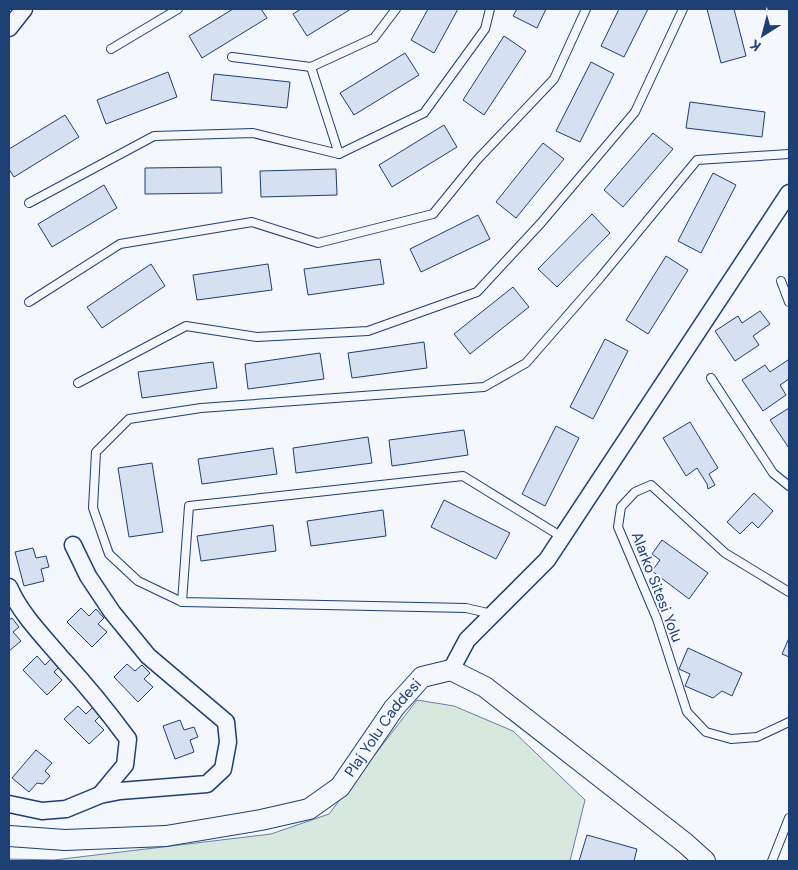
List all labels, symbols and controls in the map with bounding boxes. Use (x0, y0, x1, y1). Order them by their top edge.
north arrow (738, 10, 788, 60)
text: K (746, 36, 764, 55)
street label: Alarko Sitesi Yolu (627, 529, 687, 645)
street label: Plaj Yolu Caddesi (340, 674, 426, 781)

